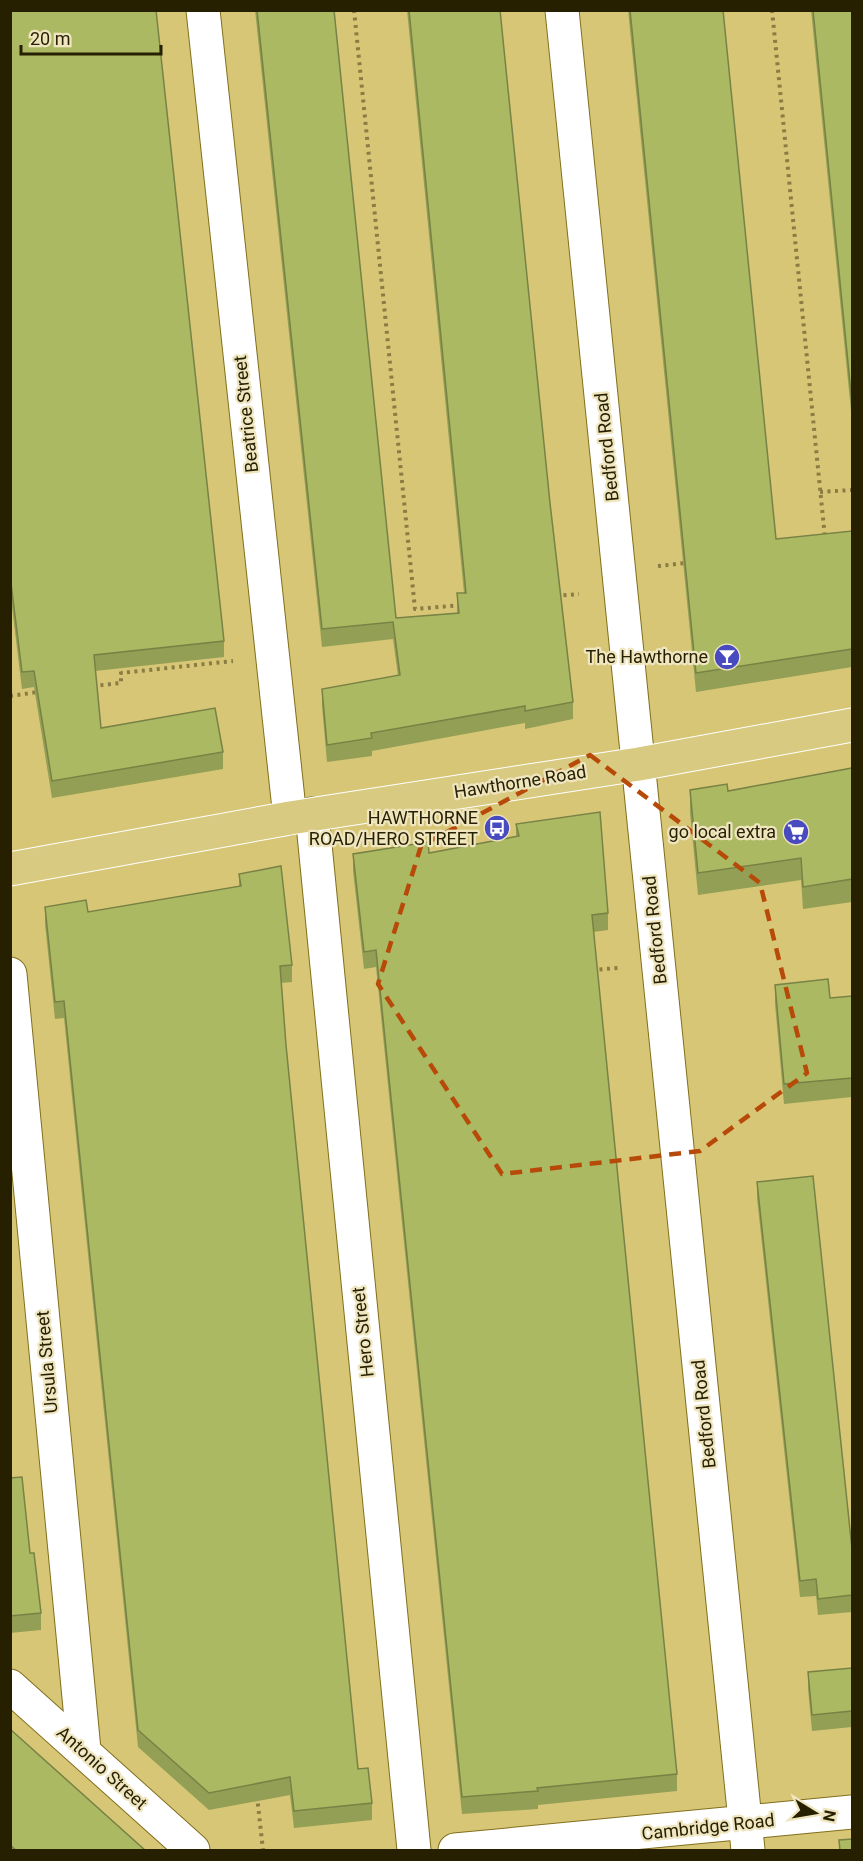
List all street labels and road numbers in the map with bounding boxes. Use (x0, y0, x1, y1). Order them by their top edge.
street label: Beatrice Street (229, 354, 262, 474)
street label: Bedford Road (590, 392, 623, 502)
street label: Hawthorne Road (452, 761, 588, 802)
street label: Bedford Road (638, 875, 671, 985)
street label: Hero Street (347, 1286, 378, 1378)
street label: Ursula Street (32, 1310, 61, 1414)
street label: Bedford Road (687, 1359, 720, 1469)
street label: Antonio Street (53, 1722, 152, 1814)
street label: Cambridge Road (640, 1809, 775, 1844)

